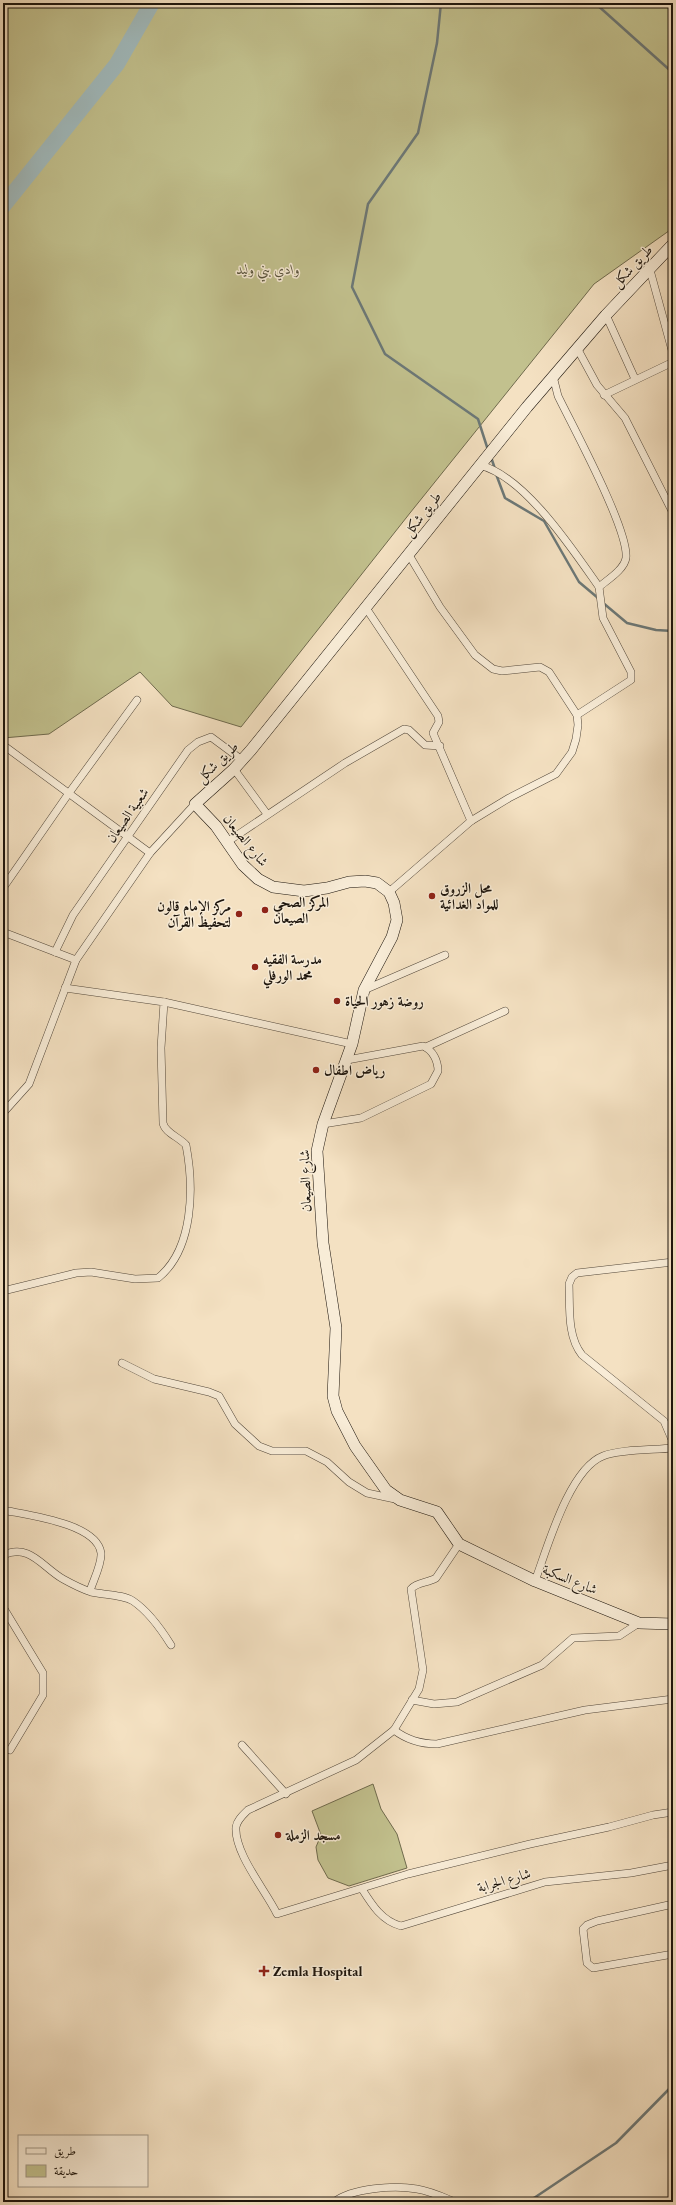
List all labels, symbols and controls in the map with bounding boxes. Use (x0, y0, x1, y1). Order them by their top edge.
street label: طريق شكل (608, 241, 658, 293)
park label: وادي بني وليد (236, 260, 300, 282)
street label: طريق شكل (399, 488, 447, 541)
street label: طريق شكل (192, 737, 243, 788)
street label: شعبية الصيعان (101, 784, 153, 846)
street label: شارع الصيعان (217, 810, 273, 872)
place label: محل الزروق للمواد الغدائية (440, 879, 498, 913)
marker: محل الزروق للمواد الغدائية (427, 891, 437, 901)
place label: المركز الصحي الصيعان (273, 893, 329, 927)
place label: مركز الإمام قالون لتحفيظ القرآن (157, 897, 231, 932)
marker: المركز الصحي الصيعان (260, 905, 270, 915)
marker: مركز الإمام قالون لتحفيظ القرآن (234, 909, 244, 919)
place label: مدرسة الفقيه محمد الورفلي (262, 950, 322, 989)
marker: مدرسة الفقيه محمد الورفلي (250, 962, 260, 972)
place label: روضة زهور الحياة (345, 992, 424, 1010)
marker: روضة زهور الحياة (332, 996, 342, 1006)
place label: رياض اطفال (324, 1061, 386, 1079)
marker: رياض اطفال (311, 1065, 321, 1075)
street label: شارع الصيعان (295, 1149, 318, 1213)
street label: شارع السكبة (539, 1560, 600, 1601)
place label: مسجد الزملة (285, 1826, 341, 1844)
marker: مسجد الزملة (273, 1830, 283, 1840)
street label: شارع الجرابة (475, 1864, 534, 1899)
place label: Zemla Hospital (273, 1962, 362, 1980)
marker: Zemla Hospital (258, 1965, 270, 1977)
legend (18, 2135, 148, 2187)
text: طريق (54, 2143, 76, 2159)
text: حديقة (54, 2163, 78, 2179)

